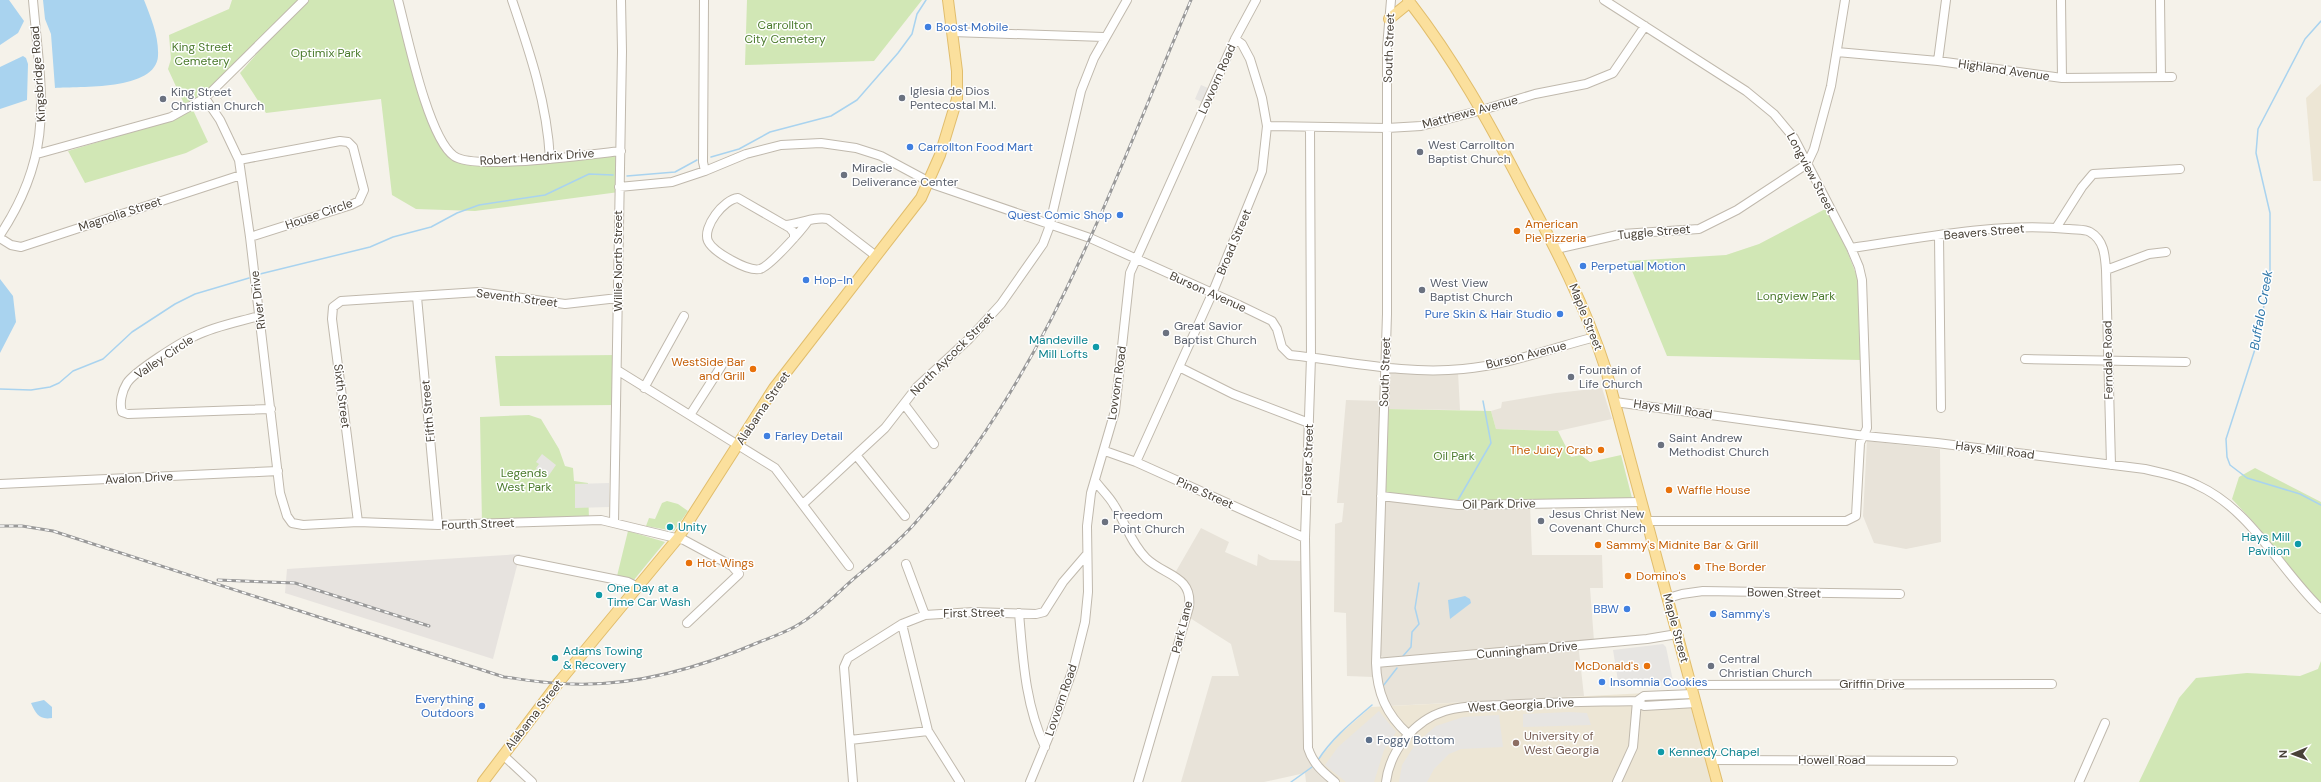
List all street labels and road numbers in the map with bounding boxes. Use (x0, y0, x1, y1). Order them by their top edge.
street label: South Street (1380, 13, 1398, 83)
street label: Kingsbridge Road (27, 25, 49, 123)
street label: Lovvorn Road (1194, 42, 1240, 116)
street label: Highland Avenue (1957, 56, 2051, 84)
street label: Matthews Avenue (1420, 91, 1520, 132)
street label: Longview Street (1783, 130, 1839, 216)
street label: Robert Hendrix Drive (479, 145, 595, 169)
street label: Magnolia Street (76, 193, 164, 235)
street label: House Circle (283, 195, 355, 233)
street label: Broad Street (1213, 206, 1255, 277)
street label: Willie North Street (610, 210, 626, 312)
street label: Beavers Street (1943, 220, 2025, 243)
street label: Tuggle Street (1617, 221, 1691, 243)
street label: Burson Avenue (1167, 268, 1249, 316)
street label: River Drive (246, 270, 270, 330)
street label: Maple Street (1565, 281, 1607, 353)
street label: Seventh Street (475, 285, 559, 311)
street label: North Aycock Street (907, 309, 997, 399)
street label: Ferndale Road (2099, 320, 2117, 400)
street label: Valley Circle (131, 331, 197, 383)
street label: South Street (1376, 337, 1394, 407)
street label: Burson Avenue (1484, 337, 1568, 373)
street label: Lovvorn Road (1104, 345, 1130, 421)
street label: Sixth Street (330, 363, 354, 429)
street label: Alabama Street (732, 368, 794, 448)
street label: Fifth Street (417, 379, 439, 443)
street label: Hays Mill Road (1633, 396, 1713, 422)
street label: Foster Street (1299, 423, 1317, 496)
street label: Hays Mill Road (1955, 437, 2035, 463)
street label: Avalon Drive (105, 468, 174, 488)
street label: Pine Street (1174, 473, 1236, 513)
street label: Oil Park Drive (1462, 495, 1536, 513)
street label: Fourth Street (441, 515, 515, 533)
street label: Bowen Street (1747, 584, 1821, 602)
street label: Maple Street (1659, 592, 1693, 665)
street label: Park Lane (1168, 599, 1196, 655)
street label: First Street (943, 604, 1005, 622)
street label: Cunningham Drive (1476, 638, 1578, 662)
street label: Lovvorn Road (1041, 662, 1081, 738)
street label: Alabama Street (501, 676, 567, 754)
street label: Griffin Drive (1839, 676, 1905, 692)
street label: West Georgia Drive (1467, 694, 1575, 716)
street label: Howell Road (1798, 752, 1866, 768)

